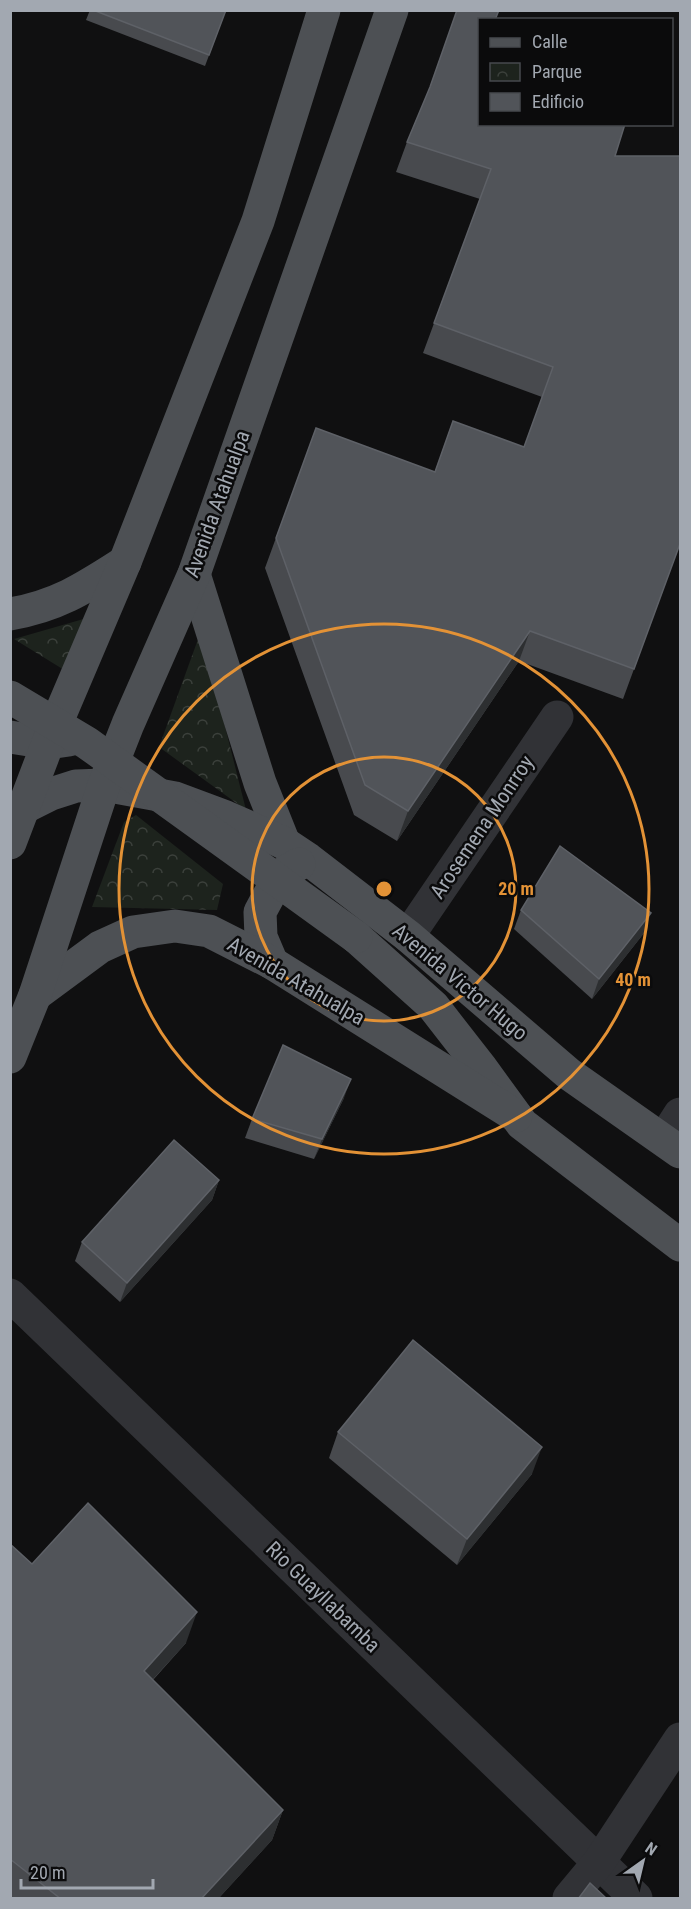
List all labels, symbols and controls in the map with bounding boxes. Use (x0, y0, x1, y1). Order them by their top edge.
legend (478, 18, 673, 126)
text: Calle (532, 31, 568, 52)
text: Parque (532, 61, 582, 82)
text: Edificio (532, 91, 584, 112)
street label: Avenida Atahualpa (179, 427, 255, 581)
street label: Arosemena Monrroy (425, 751, 539, 903)
text: 20 m (498, 878, 534, 899)
centre of rings (374, 879, 394, 899)
street label: Avenida Victor Hugo (388, 919, 532, 1045)
street label: Avenida Atahualpa (223, 932, 369, 1030)
text: 40 m (615, 969, 651, 990)
street label: Rio Guayllabamba (261, 1537, 385, 1657)
north arrow (613, 1831, 673, 1891)
text: N (642, 1838, 660, 1860)
scale bar (21, 1852, 153, 1890)
text: 20 m (30, 1862, 65, 1883)

